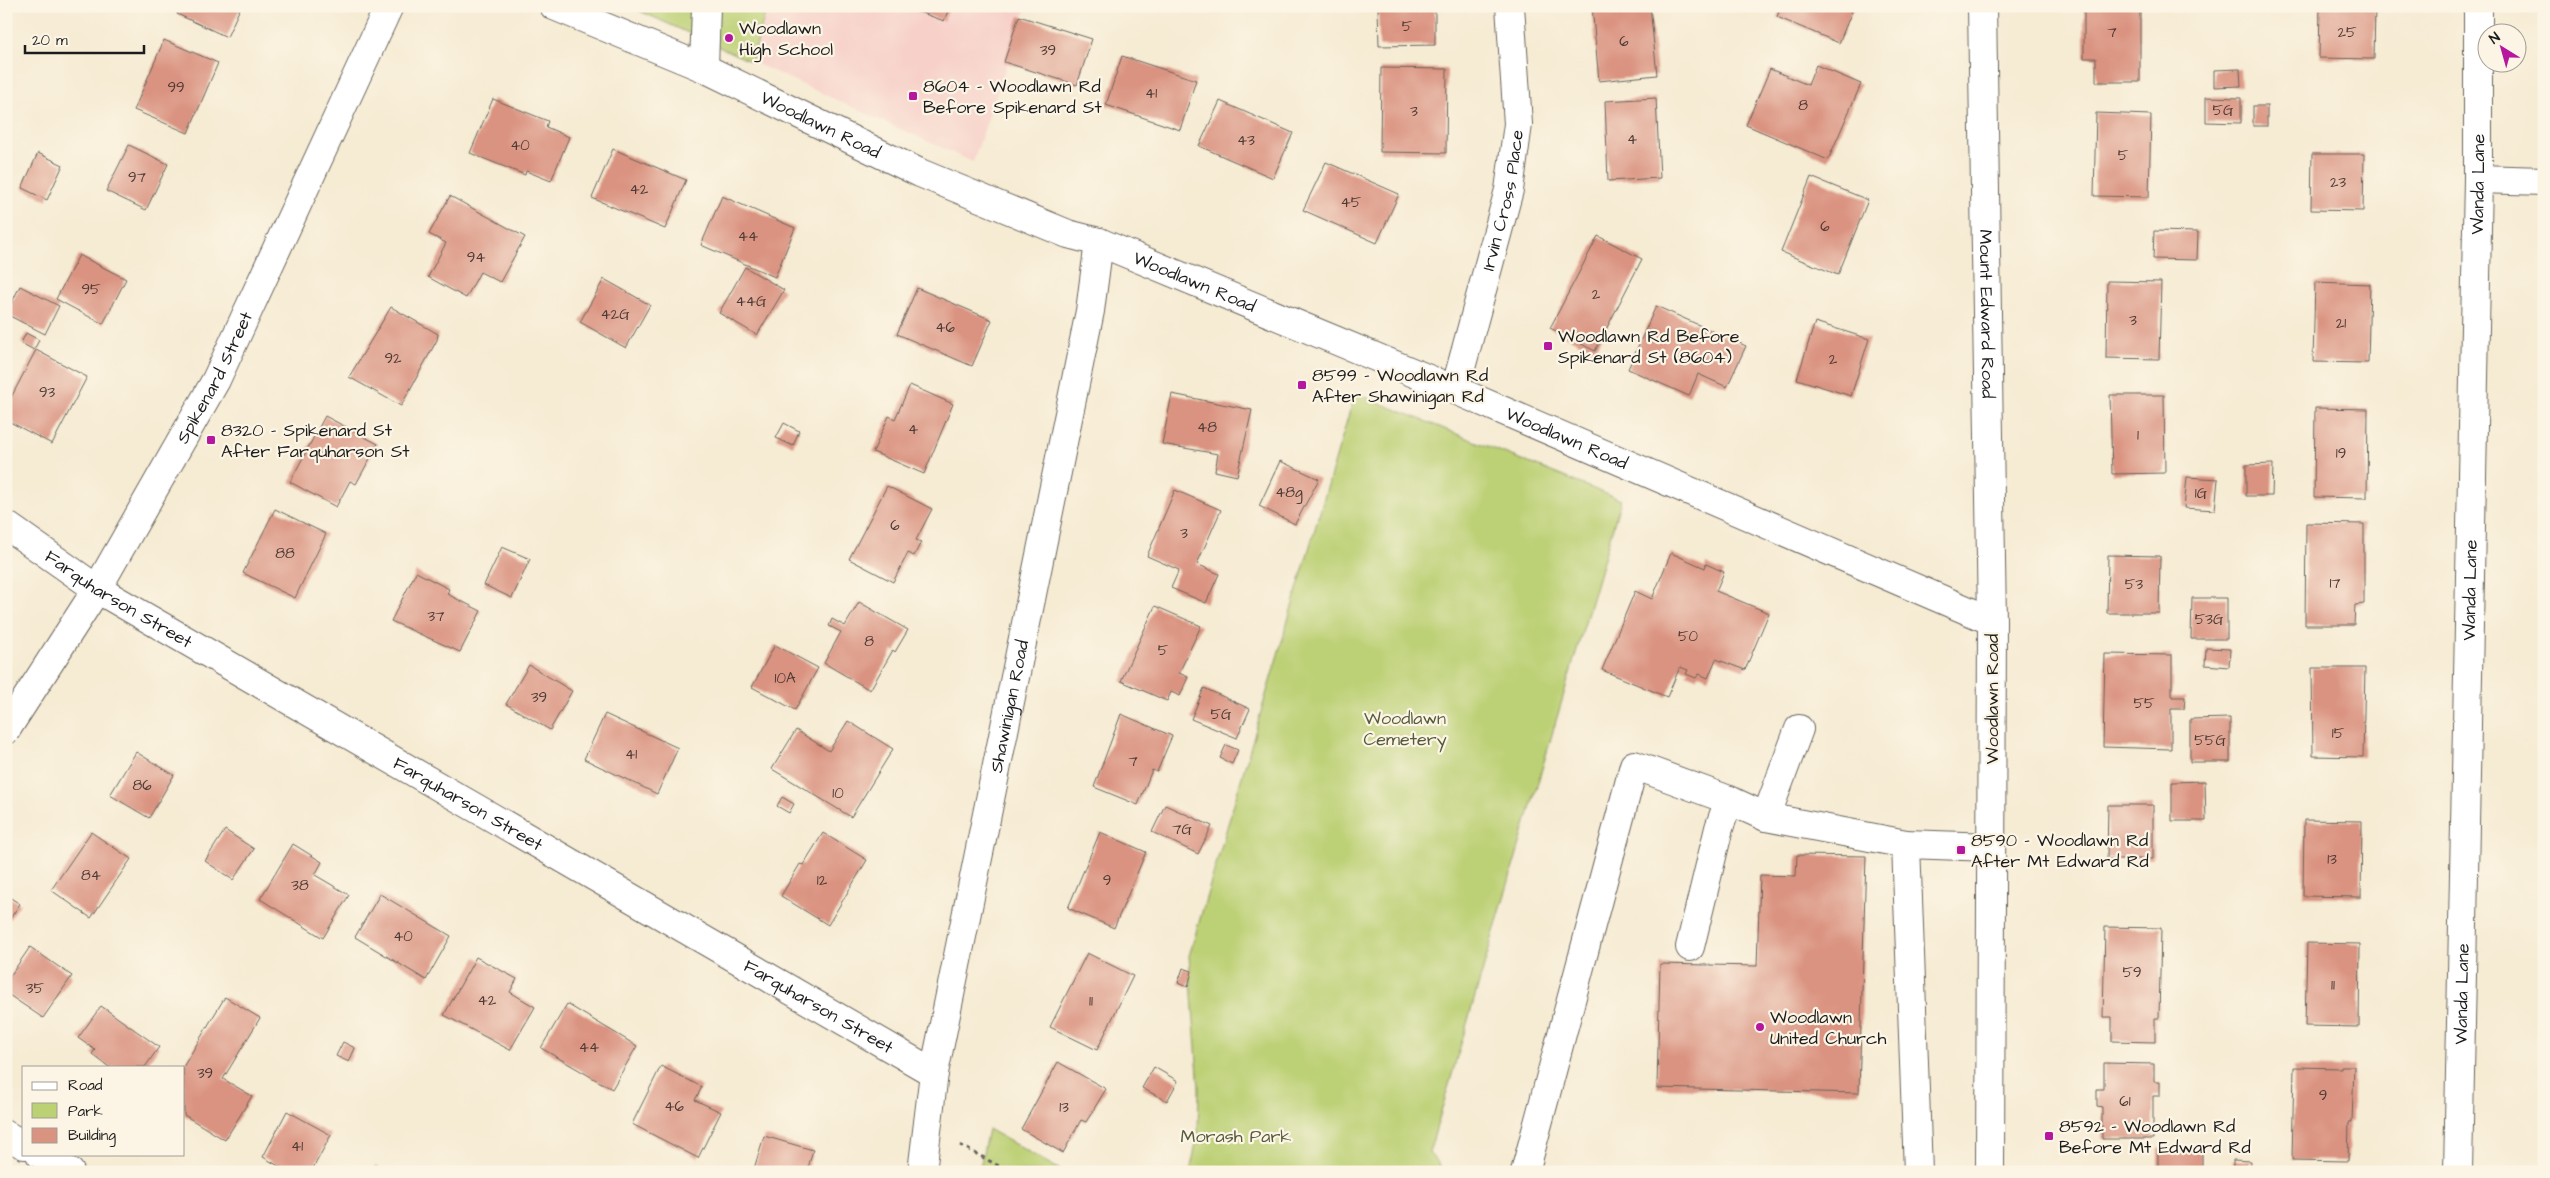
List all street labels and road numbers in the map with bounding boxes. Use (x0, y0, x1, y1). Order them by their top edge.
street label: Woodlawn Road (756, 85, 885, 165)
street label: Irvin Cross Place (1476, 128, 1530, 274)
street label: Wanda Lane (2465, 133, 2491, 235)
street label: Mount Edward Road (1973, 229, 2000, 399)
street label: Woodlawn Road (1129, 246, 1259, 319)
street label: Spikenard Street (170, 307, 259, 448)
street label: Woodlawn Road (1502, 401, 1632, 476)
street label: Wanda Lane (2457, 539, 2484, 641)
street label: Farquharson Street (40, 544, 197, 655)
street label: Woodlawn Road (1980, 634, 2005, 764)
street label: Shawinigan Road (984, 638, 1035, 775)
street label: Farquharson Street (389, 751, 548, 858)
street label: Wanda Lane (2449, 943, 2476, 1045)
street label: Farquharson Street (739, 954, 899, 1060)

